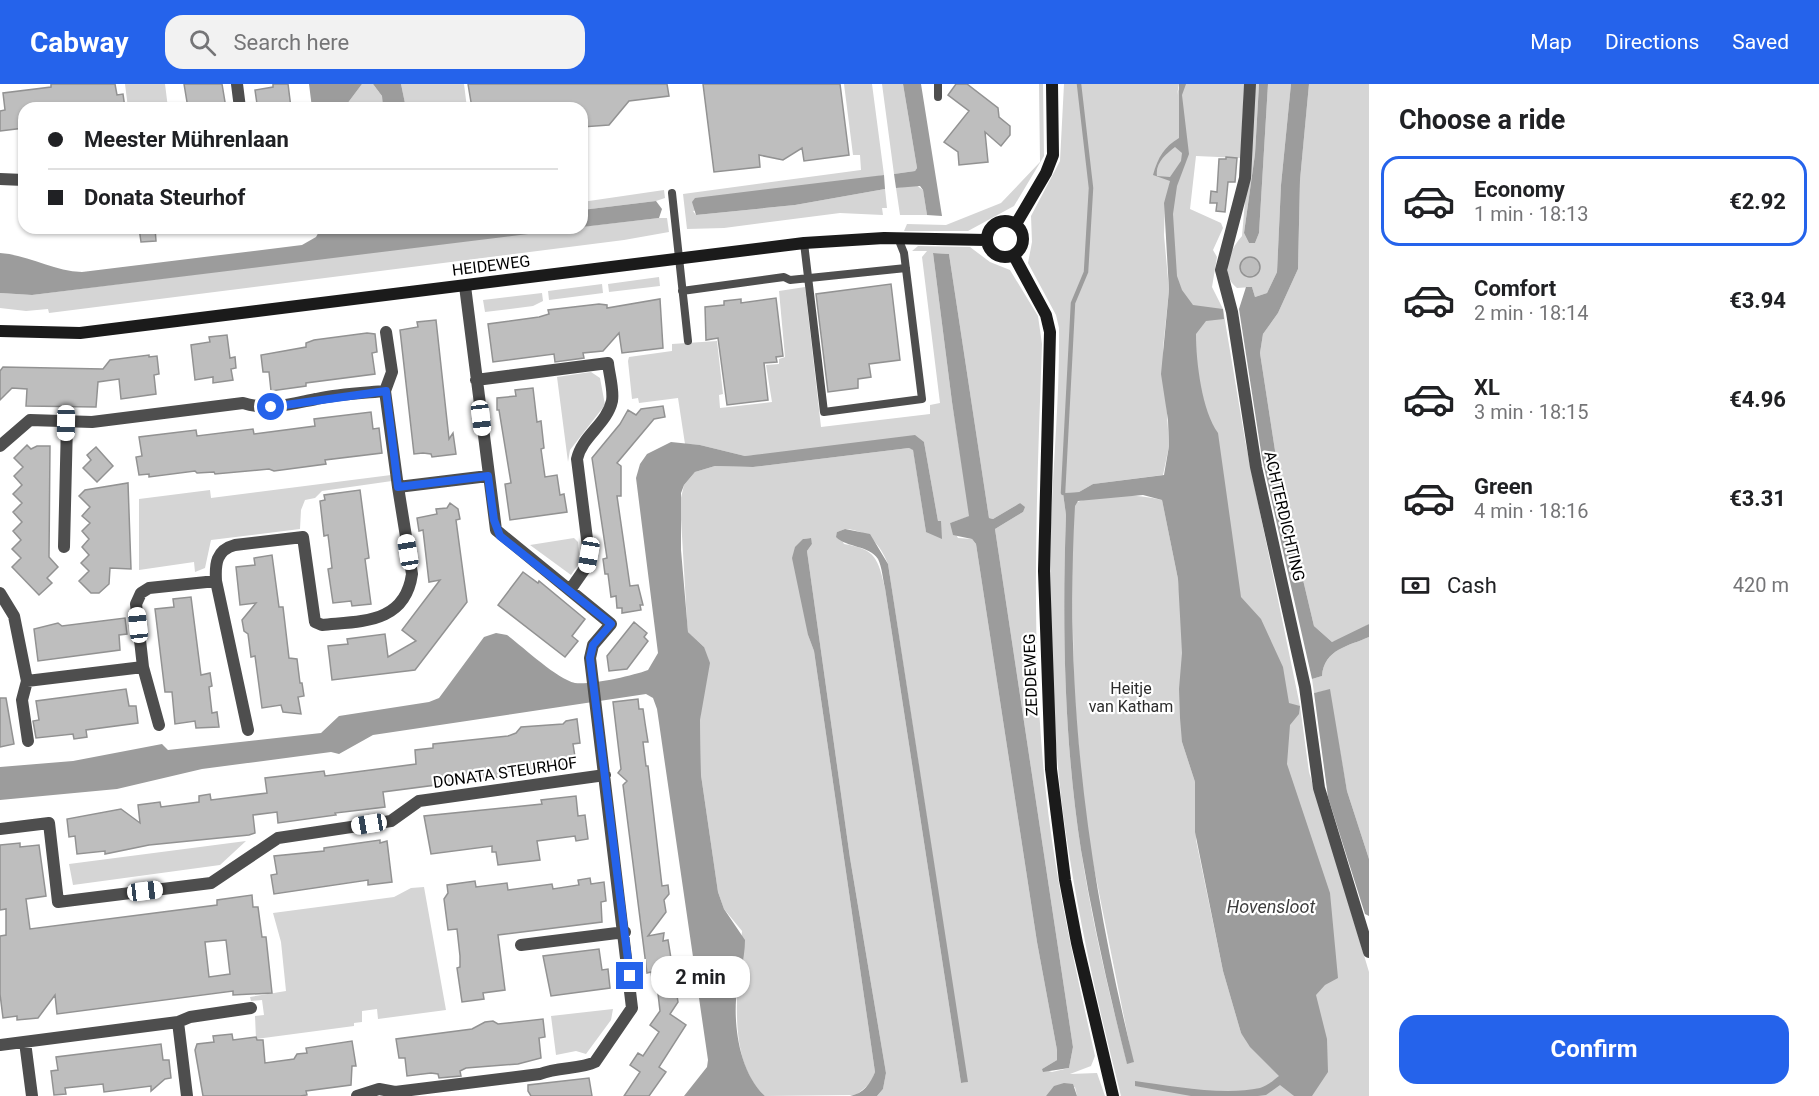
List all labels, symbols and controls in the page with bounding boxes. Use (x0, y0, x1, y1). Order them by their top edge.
search box (165, 15, 585, 69)
text: Cabway (30, 26, 129, 59)
icon: search (186, 26, 219, 59)
text: Search here (234, 30, 349, 55)
text: Map (1530, 30, 1572, 54)
text: Directions (1605, 30, 1699, 54)
text: Saved (1732, 30, 1789, 54)
text: Choose a ride (1399, 104, 1565, 136)
text: Meester Mührenlaan (84, 127, 289, 152)
icon: car (1402, 174, 1456, 228)
text: Economy (1474, 177, 1565, 202)
text: Donata Steurhof (84, 185, 245, 210)
text: €2.92 (1729, 189, 1786, 214)
text: 1 min · 18:13 (1474, 202, 1589, 226)
street label: HEIDEWEG (451, 251, 531, 280)
icon: car (1402, 273, 1456, 327)
text: Comfort (1474, 276, 1556, 301)
text: €3.94 (1729, 288, 1786, 313)
text: 2 min · 18:14 (1474, 301, 1589, 325)
icon: car (1402, 372, 1456, 426)
text: XL (1474, 375, 1500, 400)
text: €4.96 (1729, 387, 1786, 412)
route start (257, 393, 284, 420)
car (470, 399, 492, 437)
text: 3 min · 18:15 (1474, 400, 1589, 424)
car (57, 405, 75, 441)
street label: ACHTERDICHTING (1260, 449, 1309, 583)
icon: car (1402, 471, 1456, 525)
text: Green (1474, 474, 1533, 499)
text: €3.31 (1729, 486, 1786, 511)
text: 4 min · 18:16 (1474, 499, 1589, 523)
car (396, 533, 420, 571)
car (577, 536, 601, 574)
icon: cash (1399, 569, 1432, 602)
text: Cash (1447, 573, 1497, 598)
text: 420 m (1733, 573, 1789, 597)
car (127, 606, 149, 644)
street label: ZEDDEWEG (1020, 633, 1041, 717)
park label: Heitje van Katham (1089, 679, 1173, 716)
street label: DONATA STEURHOF (432, 753, 579, 792)
car (350, 812, 388, 836)
car (126, 880, 164, 902)
water label: Hovensloot (1227, 896, 1315, 917)
callout: 2 min (651, 955, 750, 997)
route end (616, 962, 643, 989)
text: 2 min (675, 965, 726, 989)
button: Confirm (1399, 1015, 1789, 1084)

